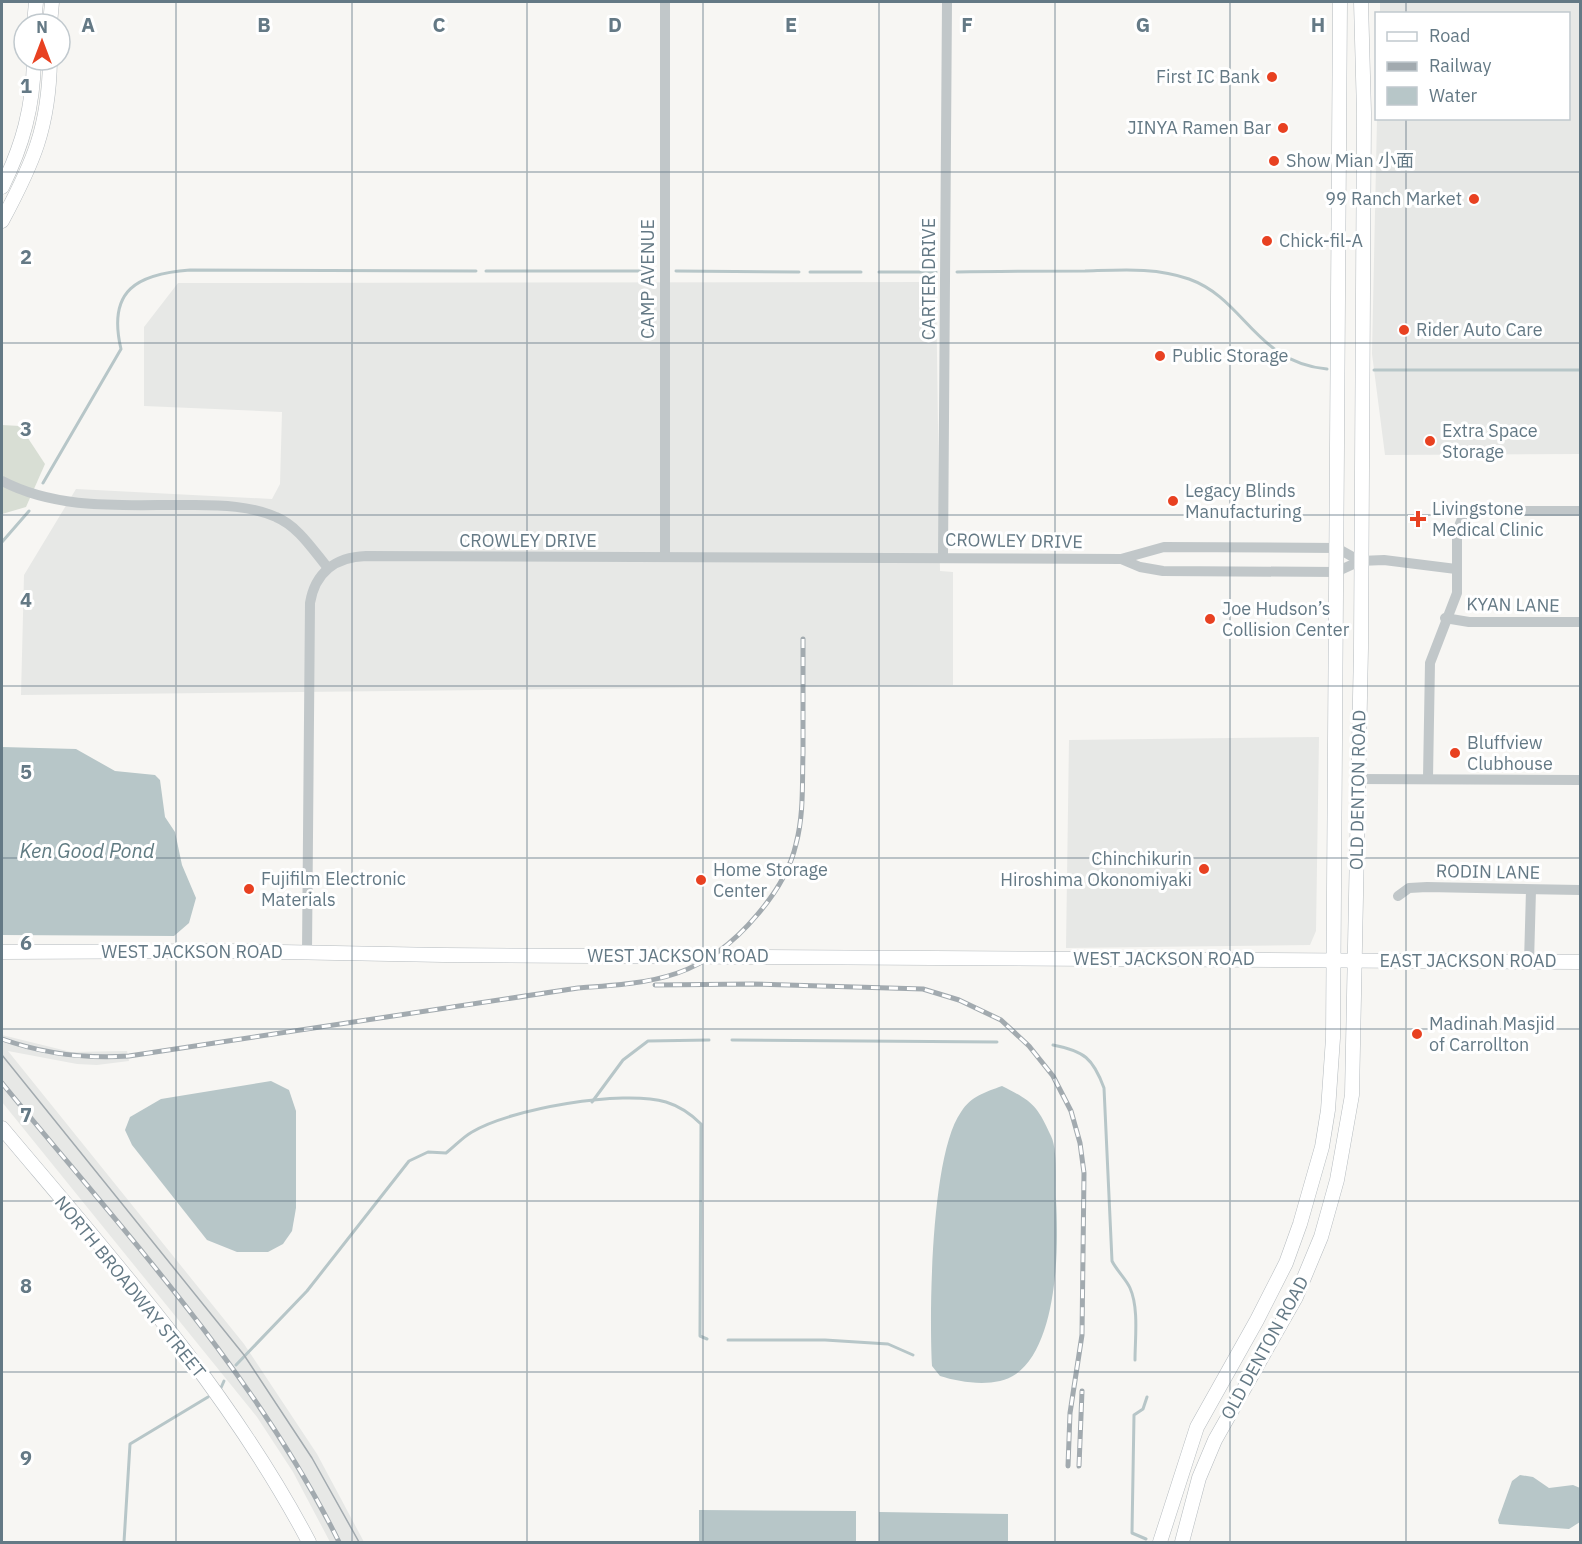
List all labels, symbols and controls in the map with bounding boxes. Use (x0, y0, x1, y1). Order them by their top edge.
text: A (81, 11, 95, 38)
text: B (257, 11, 271, 38)
text: C (432, 11, 446, 38)
text: D (608, 11, 622, 38)
text: E (785, 11, 797, 38)
text: F (961, 11, 973, 38)
text: G (1136, 11, 1150, 38)
text: H (1311, 11, 1325, 38)
north arrow (12, 12, 72, 72)
legend (1375, 12, 1570, 120)
text: N (36, 17, 48, 37)
text: Road (1429, 24, 1470, 47)
text: Railway (1429, 54, 1491, 77)
place label: First IC Bank (1156, 65, 1261, 88)
marker: First IC Bank (1265, 70, 1279, 84)
text: 1 (20, 72, 32, 99)
text: Water (1429, 84, 1478, 107)
place label: JINYA Ramen Bar (1127, 116, 1271, 139)
marker: JINYA Ramen Bar (1276, 121, 1290, 135)
place label: Show Mian 小面 (1286, 149, 1414, 172)
marker: Show Mian 小面 (1267, 154, 1281, 168)
place label: 99 Ranch Market (1325, 187, 1462, 210)
marker: 99 Ranch Market (1467, 192, 1481, 206)
street label: CARTER DRIVE (917, 218, 940, 340)
street label: CAMP AVENUE (636, 219, 659, 339)
place label: Chick-fil-A (1279, 229, 1364, 252)
marker: Chick-fil-A (1260, 234, 1274, 248)
text: 2 (20, 243, 32, 270)
place label: Rider Auto Care (1416, 318, 1543, 341)
marker: Rider Auto Care (1397, 323, 1411, 337)
place label: Public Storage (1172, 344, 1289, 367)
marker: Public Storage (1153, 349, 1167, 363)
text: 3 (20, 415, 32, 442)
place label: Extra Space Storage (1442, 419, 1538, 463)
marker: Extra Space Storage (1423, 434, 1437, 448)
place label: Legacy Blinds Manufacturing (1185, 479, 1302, 523)
marker: Legacy Blinds Manufacturing (1166, 494, 1180, 508)
place label: Livingstone Medical Clinic (1432, 497, 1544, 541)
marker: Livingstone Medical Clinic (1409, 510, 1427, 528)
street label: CROWLEY DRIVE (945, 528, 1083, 553)
street label: CROWLEY DRIVE (459, 529, 597, 552)
text: 4 (20, 586, 32, 613)
street label: KYAN LANE (1466, 592, 1560, 617)
place label: Joe Hudson’s Collision Center (1222, 597, 1350, 641)
marker: Joe Hudson’s Collision Center (1203, 612, 1217, 626)
street label: OLD DENTON ROAD (1345, 710, 1370, 870)
place label: Bluffview Clubhouse (1467, 731, 1553, 775)
marker: Bluffview Clubhouse (1448, 746, 1462, 760)
text: 5 (20, 758, 32, 785)
water label: Ken Good Pond (20, 837, 155, 864)
place label: Chinchikurin Hiroshima Okonomiyaki (1000, 847, 1192, 891)
place label: Home Storage Center (713, 858, 828, 902)
street label: RODIN LANE (1436, 859, 1540, 884)
marker: Chinchikurin Hiroshima Okonomiyaki (1197, 862, 1211, 876)
place label: Fujifilm Electronic Materials (261, 867, 406, 911)
marker: Home Storage Center (694, 873, 708, 887)
marker: Fujifilm Electronic Materials (242, 882, 256, 896)
text: 6 (20, 929, 32, 956)
street label: WEST JACKSON ROAD (101, 940, 283, 963)
street label: WEST JACKSON ROAD (587, 944, 769, 967)
street label: WEST JACKSON ROAD (1073, 947, 1255, 970)
street label: EAST JACKSON ROAD (1379, 949, 1557, 972)
place label: Madinah Masjid of Carrollton (1429, 1012, 1555, 1056)
marker: Madinah Masjid of Carrollton (1410, 1027, 1424, 1041)
text: 7 (20, 1101, 32, 1128)
street label: NORTH BROADWAY STREET (50, 1191, 211, 1382)
text: 8 (20, 1272, 32, 1299)
street label: OLD DENTON ROAD (1216, 1272, 1314, 1424)
text: 9 (20, 1444, 32, 1471)

